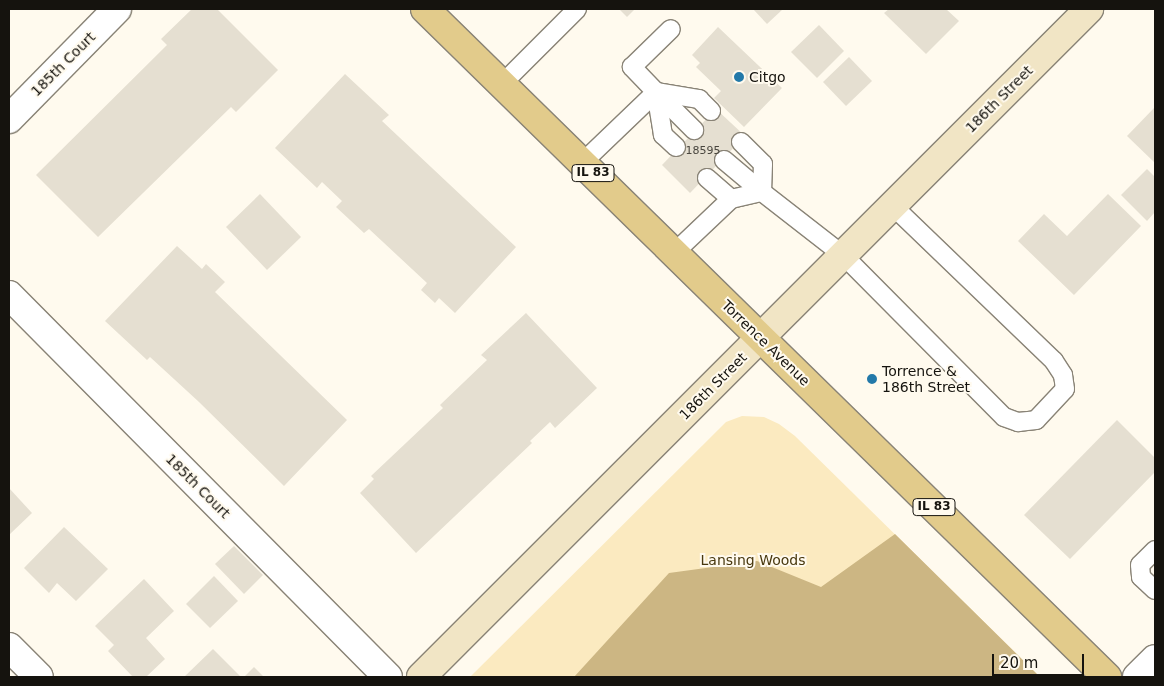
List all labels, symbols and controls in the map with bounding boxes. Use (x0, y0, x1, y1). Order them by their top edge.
street label: 185th Court (27, 28, 99, 100)
street label: 186th Street (962, 62, 1036, 136)
place label: Citgo (749, 69, 786, 85)
marker: Citgo (733, 71, 745, 83)
house number: 18595 (686, 144, 720, 158)
road number: IL 83 (570, 164, 616, 182)
street label: Torrence Avenue (718, 297, 814, 389)
street label: 186th Street (676, 349, 750, 423)
place label: Torrence & 186th Street (882, 363, 970, 396)
marker: Torrence & 186th Street (866, 373, 878, 385)
street label: 185th Court (162, 450, 234, 522)
road number: IL 83 (912, 498, 956, 516)
park label: Lansing Woods (701, 552, 805, 568)
scale bar (994, 644, 1086, 676)
text: 20 m (1000, 654, 1038, 672)

